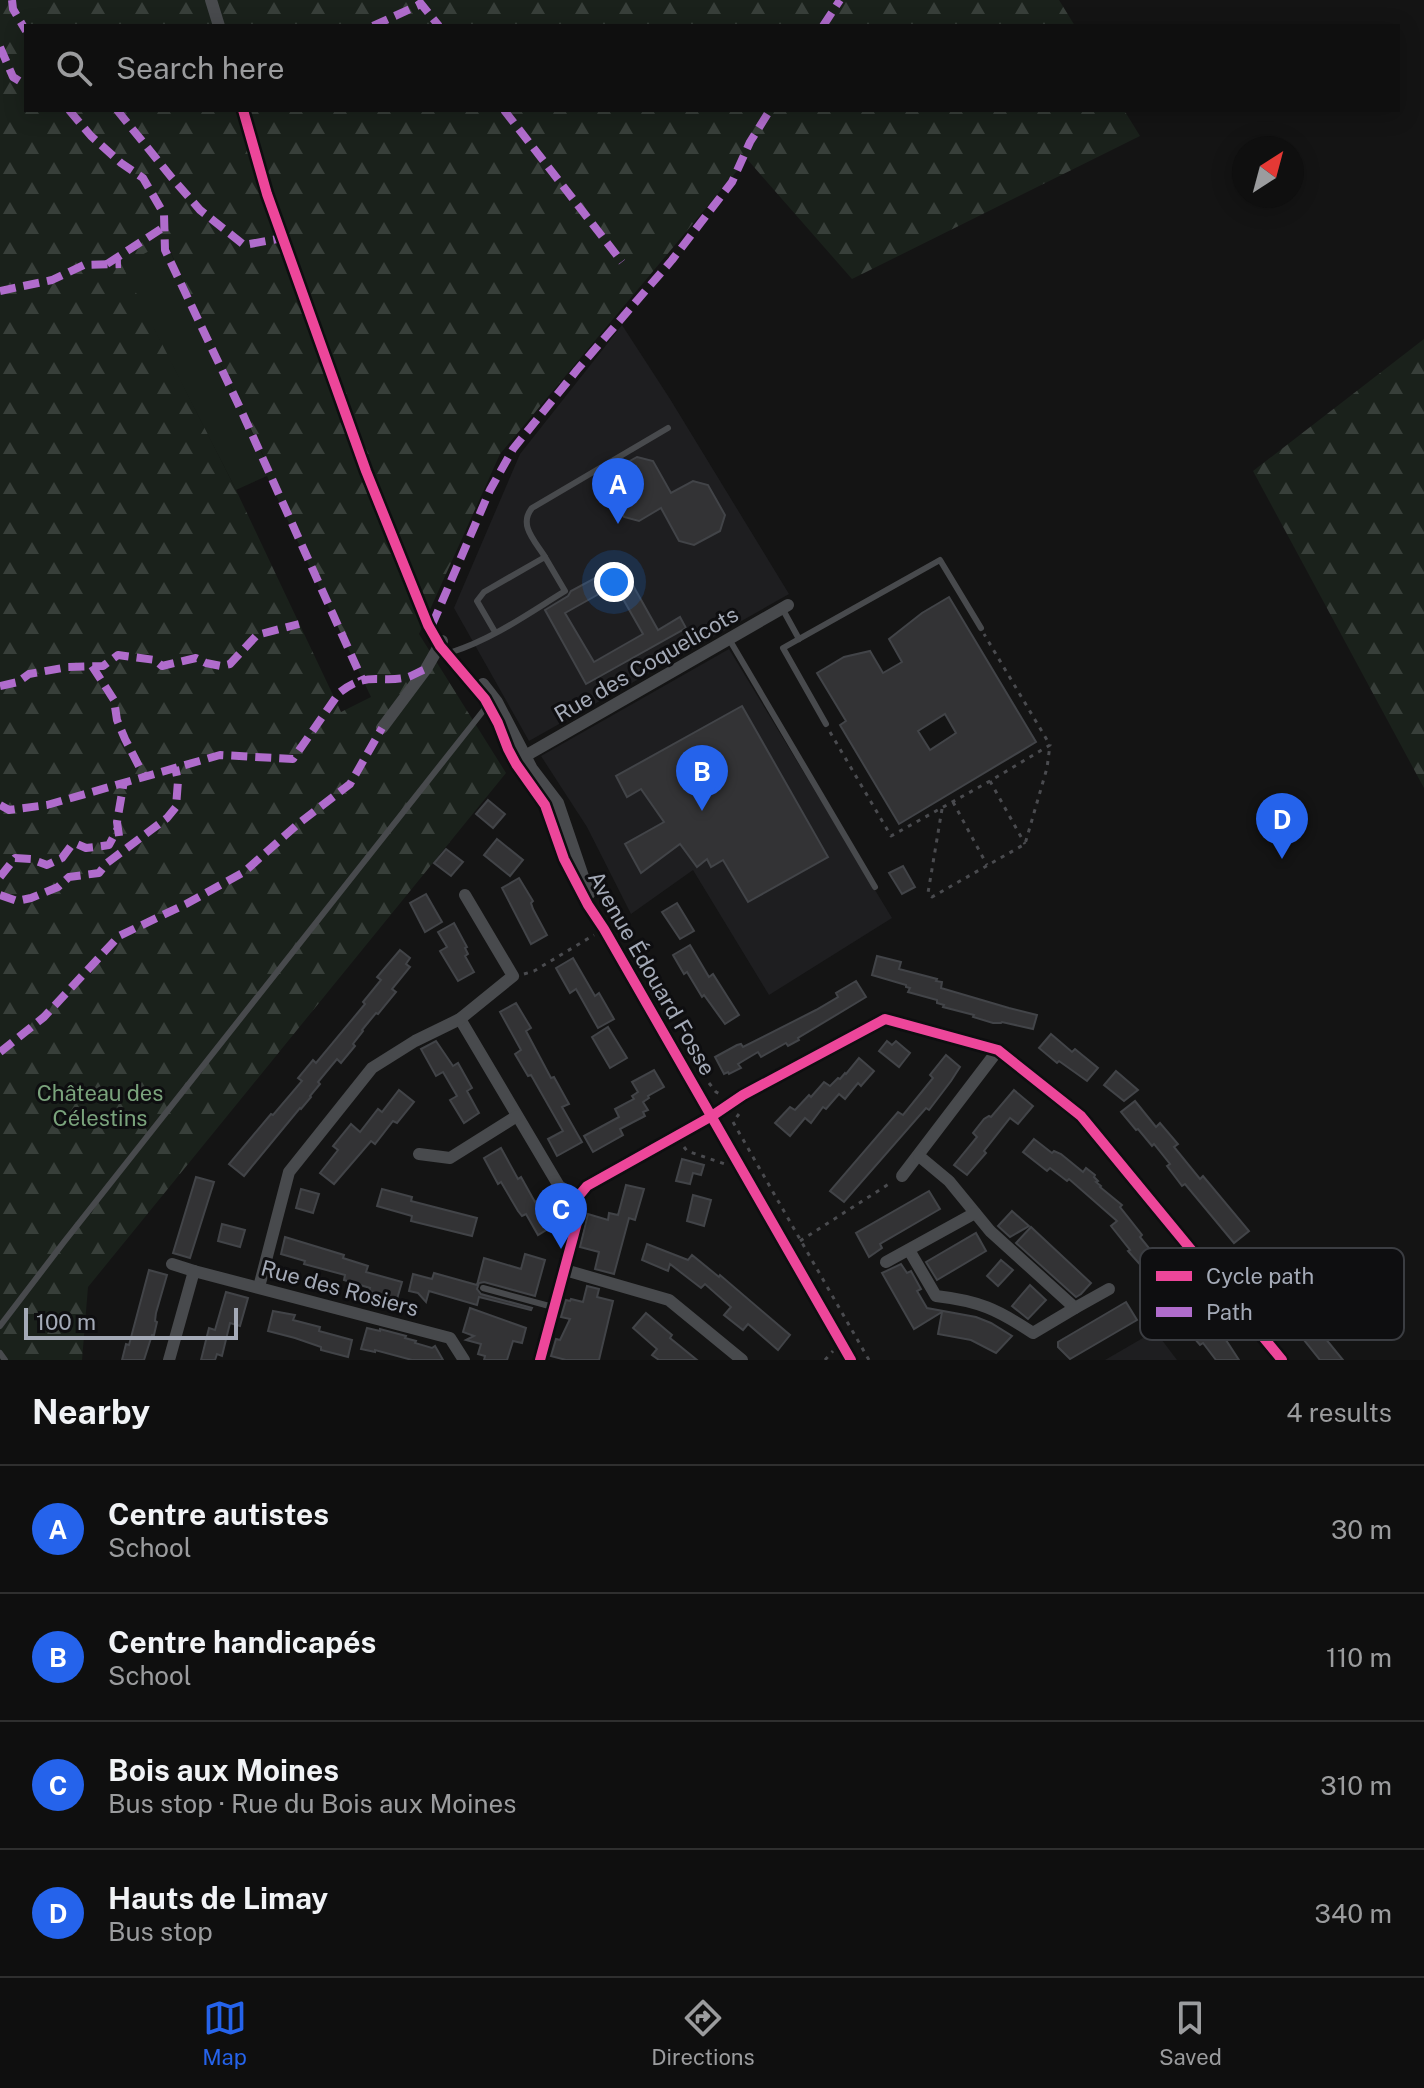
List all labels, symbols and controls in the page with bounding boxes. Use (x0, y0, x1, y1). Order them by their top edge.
search box (24, 24, 1400, 112)
icon: search (52, 46, 96, 90)
text: Search here (116, 50, 284, 86)
north arrow (1232, 136, 1304, 208)
pin: A (592, 458, 644, 524)
your location (594, 562, 634, 602)
street label: Rue des Coquelicots (549, 601, 743, 727)
pin: B (676, 745, 728, 811)
pin: D (1256, 793, 1308, 859)
street label: Avenue Édouard Fosse (583, 866, 721, 1080)
park label: Château des Célestins (37, 1080, 163, 1131)
pin: C (535, 1183, 587, 1249)
legend (1140, 1248, 1404, 1340)
street label: Rue des Rosiers (258, 1254, 422, 1322)
text: Cycle path (1206, 1263, 1314, 1289)
text: Path (1206, 1299, 1253, 1325)
scale bar (24, 1304, 238, 1340)
text: 100 m (36, 1309, 96, 1335)
text: Nearby (32, 1392, 150, 1432)
text: 4 results (1286, 1397, 1392, 1428)
text: Centre autistes (108, 1496, 329, 1532)
text: A (49, 1514, 67, 1545)
text: 30 m (1331, 1514, 1392, 1545)
text: School (108, 1532, 192, 1563)
text: Centre handicapés (108, 1624, 376, 1660)
text: B (49, 1642, 67, 1673)
text: 110 m (1326, 1642, 1392, 1673)
text: School (108, 1660, 192, 1691)
text: Bois aux Moines (108, 1752, 339, 1788)
text: C (49, 1770, 67, 1801)
text: 310 m (1320, 1770, 1392, 1801)
text: Bus stop · Rue du Bois aux Moines (108, 1788, 516, 1819)
text: Hauts de Limay (108, 1880, 328, 1916)
text: D (49, 1898, 67, 1929)
text: 340 m (1315, 1898, 1392, 1929)
text: Bus stop (108, 1916, 213, 1947)
tab: Map (202, 1996, 247, 2070)
tab: Directions (651, 1996, 755, 2070)
tab: Saved (1159, 1996, 1222, 2070)

